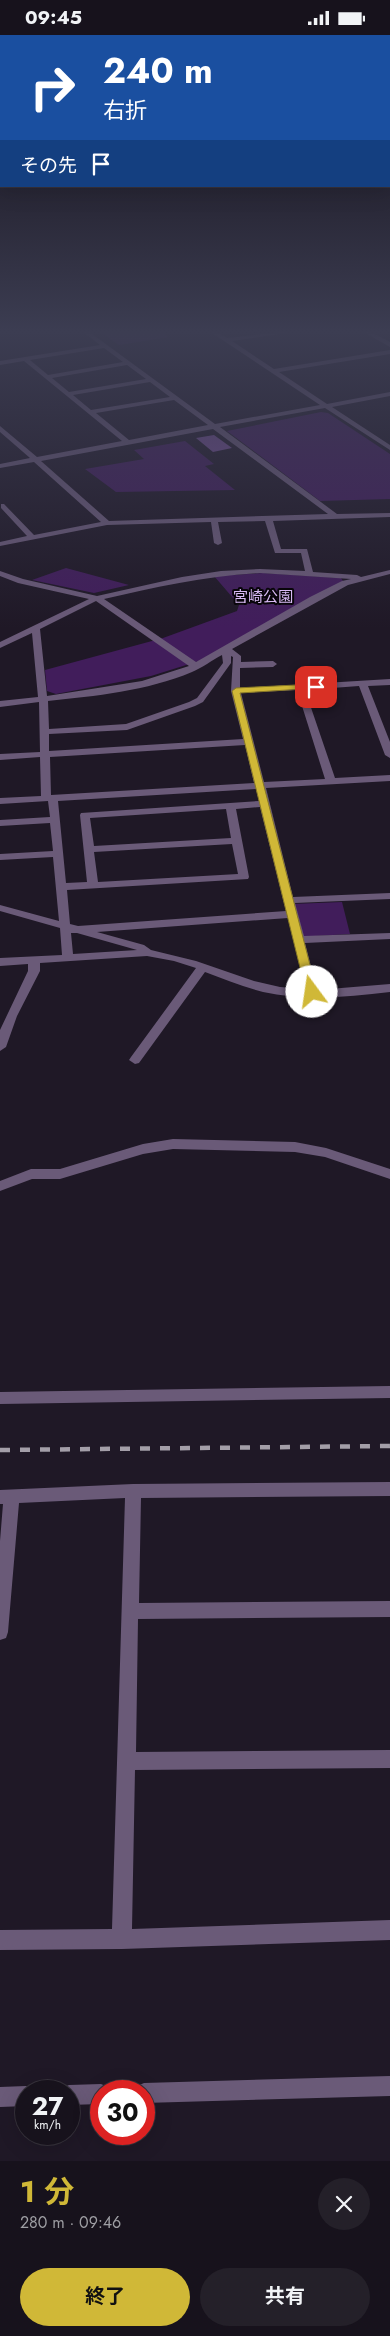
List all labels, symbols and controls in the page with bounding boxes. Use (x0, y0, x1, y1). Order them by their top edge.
text: 09:45 (25, 4, 82, 31)
text: 240 m (103, 46, 213, 96)
icon: right (20, 55, 85, 120)
text: 右折 (103, 94, 147, 126)
icon: arrive (87, 150, 115, 178)
text: その先 (20, 152, 77, 179)
park label: 宮崎公園 (233, 586, 293, 608)
pin (295, 666, 337, 708)
icon: arrive (302, 673, 330, 701)
position arrow (285, 965, 337, 1017)
speed limit sign: 30 (90, 2080, 155, 2145)
text: 27 (32, 2088, 63, 2124)
text: km/h (34, 2116, 61, 2134)
text: 1 分 (20, 2170, 74, 2213)
button: close (318, 2178, 370, 2230)
text: 280 m · 09:46 (20, 2211, 121, 2234)
button: 終了 (20, 2268, 190, 2326)
button: 共有 (200, 2268, 370, 2326)

